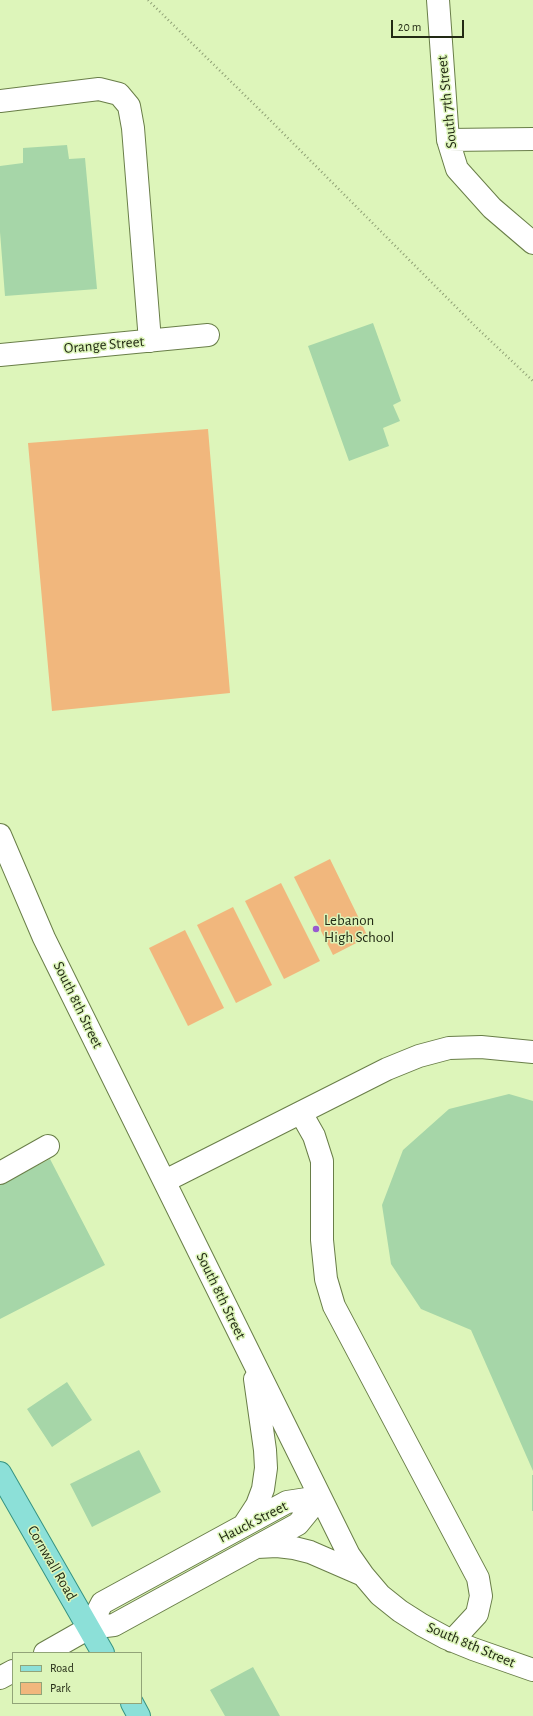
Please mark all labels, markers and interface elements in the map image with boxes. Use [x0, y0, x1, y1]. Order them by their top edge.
scale bar [393, 12, 466, 38]
text: 20 m [398, 21, 421, 33]
street label: South 7th Street [433, 55, 461, 149]
street label: Orange Street [63, 333, 145, 357]
place label: Lebanon High School [324, 911, 394, 946]
marker: Lebanon High School [311, 924, 321, 934]
street label: South 8th Street [49, 959, 107, 1051]
street label: South 8th Street [192, 1250, 250, 1342]
street label: Hauck Street [216, 1497, 290, 1547]
street label: Cornwall Road [23, 1522, 81, 1604]
street label: South 8th Street [424, 1618, 518, 1672]
legend [12, 1652, 142, 1704]
text: Road [50, 1662, 74, 1674]
text: Park [50, 1682, 71, 1694]

